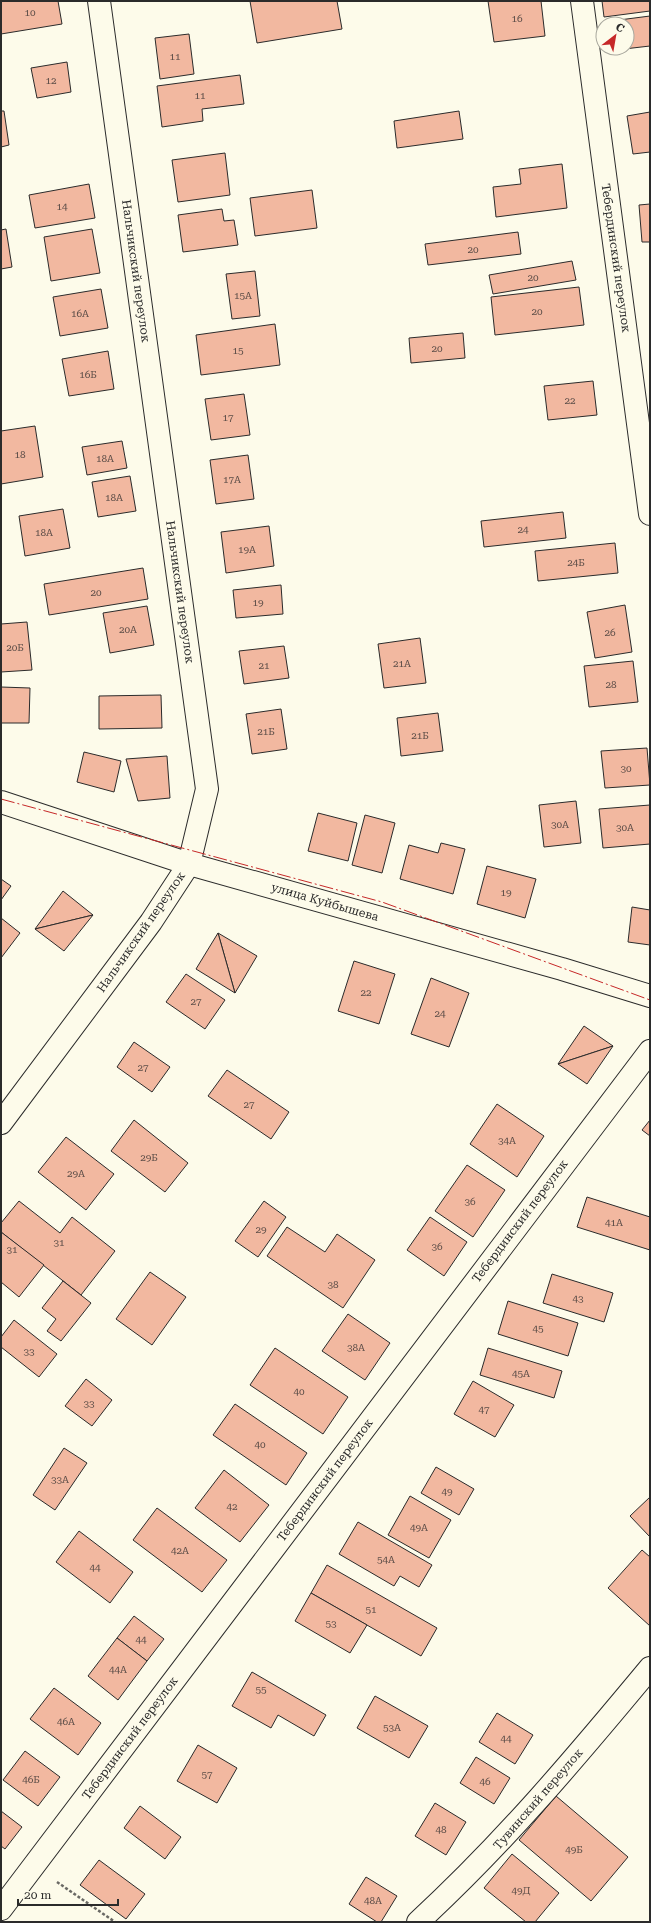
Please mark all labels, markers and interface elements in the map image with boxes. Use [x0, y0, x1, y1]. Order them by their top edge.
house number: 10 [24, 7, 36, 18]
house number: 16 [511, 13, 523, 24]
north arrow [595, 16, 635, 56]
text: С [613, 20, 627, 36]
house number: 11 [169, 51, 181, 62]
house number: 12 [45, 75, 57, 86]
house number: 11 [194, 90, 206, 101]
street label: Тебердинский переулок [599, 183, 633, 334]
street label: Нальчикский переулок [119, 199, 153, 344]
house number: 14 [56, 201, 68, 212]
house number: 20 [467, 244, 479, 255]
house number: 20 [527, 272, 539, 283]
house number: 15А [234, 290, 252, 301]
house number: 20 [531, 306, 543, 317]
house number: 16А [71, 308, 89, 319]
house number: 20 [431, 343, 443, 354]
house number: 15 [232, 345, 244, 356]
house number: 16Б [79, 369, 97, 380]
house number: 22 [564, 395, 576, 406]
house number: 17 [222, 412, 234, 423]
house number: 18 [14, 449, 26, 460]
house number: 18А [96, 453, 114, 464]
house number: 17А [223, 474, 241, 485]
house number: 18А [105, 492, 123, 503]
street label: Нальчикский переулок [163, 520, 197, 665]
house number: 24 [517, 524, 529, 535]
house number: 18А [35, 527, 53, 538]
house number: 19А [238, 544, 256, 555]
house number: 24Б [567, 557, 585, 568]
house number: 20 [90, 587, 102, 598]
house number: 19 [252, 597, 264, 608]
house number: 20А [119, 624, 137, 635]
house number: 26 [604, 627, 616, 638]
house number: 20Б [6, 642, 24, 653]
house number: 21А [393, 658, 411, 669]
house number: 21 [258, 660, 270, 671]
house number: 28 [605, 679, 617, 690]
house number: 21Б [257, 726, 275, 737]
house number: 21Б [411, 730, 429, 741]
house number: 30 [620, 763, 632, 774]
house number: 30А [551, 819, 569, 830]
house number: 30А [616, 822, 634, 833]
street label: Нальчикский переулок [94, 869, 188, 995]
street label: улица Куйбышева [270, 880, 381, 924]
house number: 19 [500, 887, 512, 898]
house number: 22 [360, 987, 372, 998]
house number: 27 [190, 996, 202, 1007]
house number: 24 [434, 1008, 446, 1019]
house number: 27 [137, 1062, 149, 1073]
house number: 27 [243, 1099, 255, 1110]
house number: 34А [498, 1135, 516, 1146]
house number: 29Б [140, 1152, 158, 1163]
street label: Тебердинский переулок [469, 1156, 571, 1285]
house number: 29А [67, 1168, 85, 1179]
house number: 36 [464, 1196, 476, 1207]
house number: 41А [605, 1217, 623, 1228]
house number: 29 [255, 1224, 267, 1235]
house number: 31 [53, 1237, 65, 1248]
house number: 36 [431, 1241, 443, 1252]
house number: 31 [6, 1244, 18, 1255]
house number: 38 [327, 1279, 339, 1290]
house number: 43 [572, 1293, 584, 1304]
house number: 45 [532, 1323, 544, 1334]
house number: 38А [347, 1342, 365, 1353]
house number: 33 [23, 1346, 35, 1357]
house number: 45А [512, 1368, 530, 1379]
house number: 40 [293, 1386, 305, 1397]
house number: 33 [83, 1398, 95, 1409]
house number: 47 [478, 1404, 490, 1415]
street label: Тебердинский переулок [274, 1415, 376, 1544]
house number: 40 [254, 1439, 266, 1450]
house number: 33А [51, 1474, 69, 1485]
house number: 49 [441, 1486, 453, 1497]
house number: 42 [226, 1501, 238, 1512]
house number: 49А [410, 1522, 428, 1533]
house number: 42А [171, 1545, 189, 1556]
house number: 54А [377, 1554, 395, 1565]
house number: 44 [89, 1562, 101, 1573]
house number: 51 [365, 1604, 377, 1615]
house number: 53 [325, 1618, 337, 1629]
house number: 44 [135, 1634, 147, 1645]
house number: 44А [109, 1664, 127, 1675]
street label: Тебердинский переулок [79, 1673, 181, 1802]
house number: 55 [255, 1684, 267, 1695]
house number: 46А [57, 1716, 75, 1727]
house number: 53А [383, 1722, 401, 1733]
house number: 44 [500, 1733, 512, 1744]
street label: Тувинский переулок [490, 1745, 586, 1852]
house number: 57 [201, 1769, 213, 1780]
house number: 46Б [22, 1774, 40, 1785]
house number: 46 [479, 1776, 491, 1787]
house number: 48 [435, 1824, 447, 1835]
house number: 49Б [565, 1844, 583, 1855]
scale bar [18, 1881, 118, 1907]
house number: 49Д [511, 1885, 531, 1896]
text: 20 m [24, 1888, 51, 1902]
house number: 48А [364, 1895, 382, 1906]

